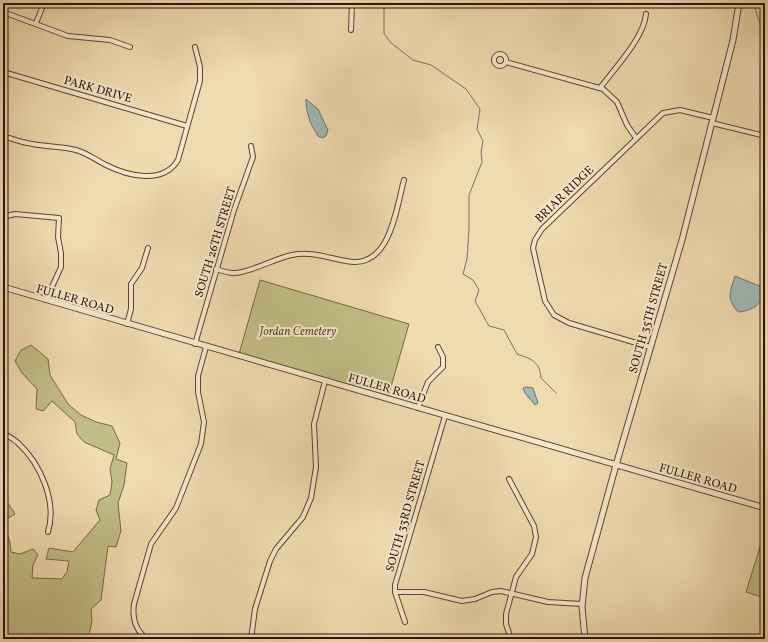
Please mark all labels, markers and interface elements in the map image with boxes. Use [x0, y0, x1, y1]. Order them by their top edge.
street label: PARK DRIVE [62, 73, 134, 107]
street label: BRIAR RIDGE [532, 162, 598, 227]
street label: SOUTH 26TH STREET [192, 185, 240, 299]
street label: SOUTH 35TH STREET [626, 261, 672, 375]
street label: FULLER ROAD [34, 281, 116, 319]
park label: Jordan Cemetery [259, 324, 337, 340]
street label: FULLER ROAD [346, 370, 428, 408]
street label: SOUTH 33RD STREET [382, 459, 430, 574]
street label: FULLER ROAD [657, 460, 739, 498]

